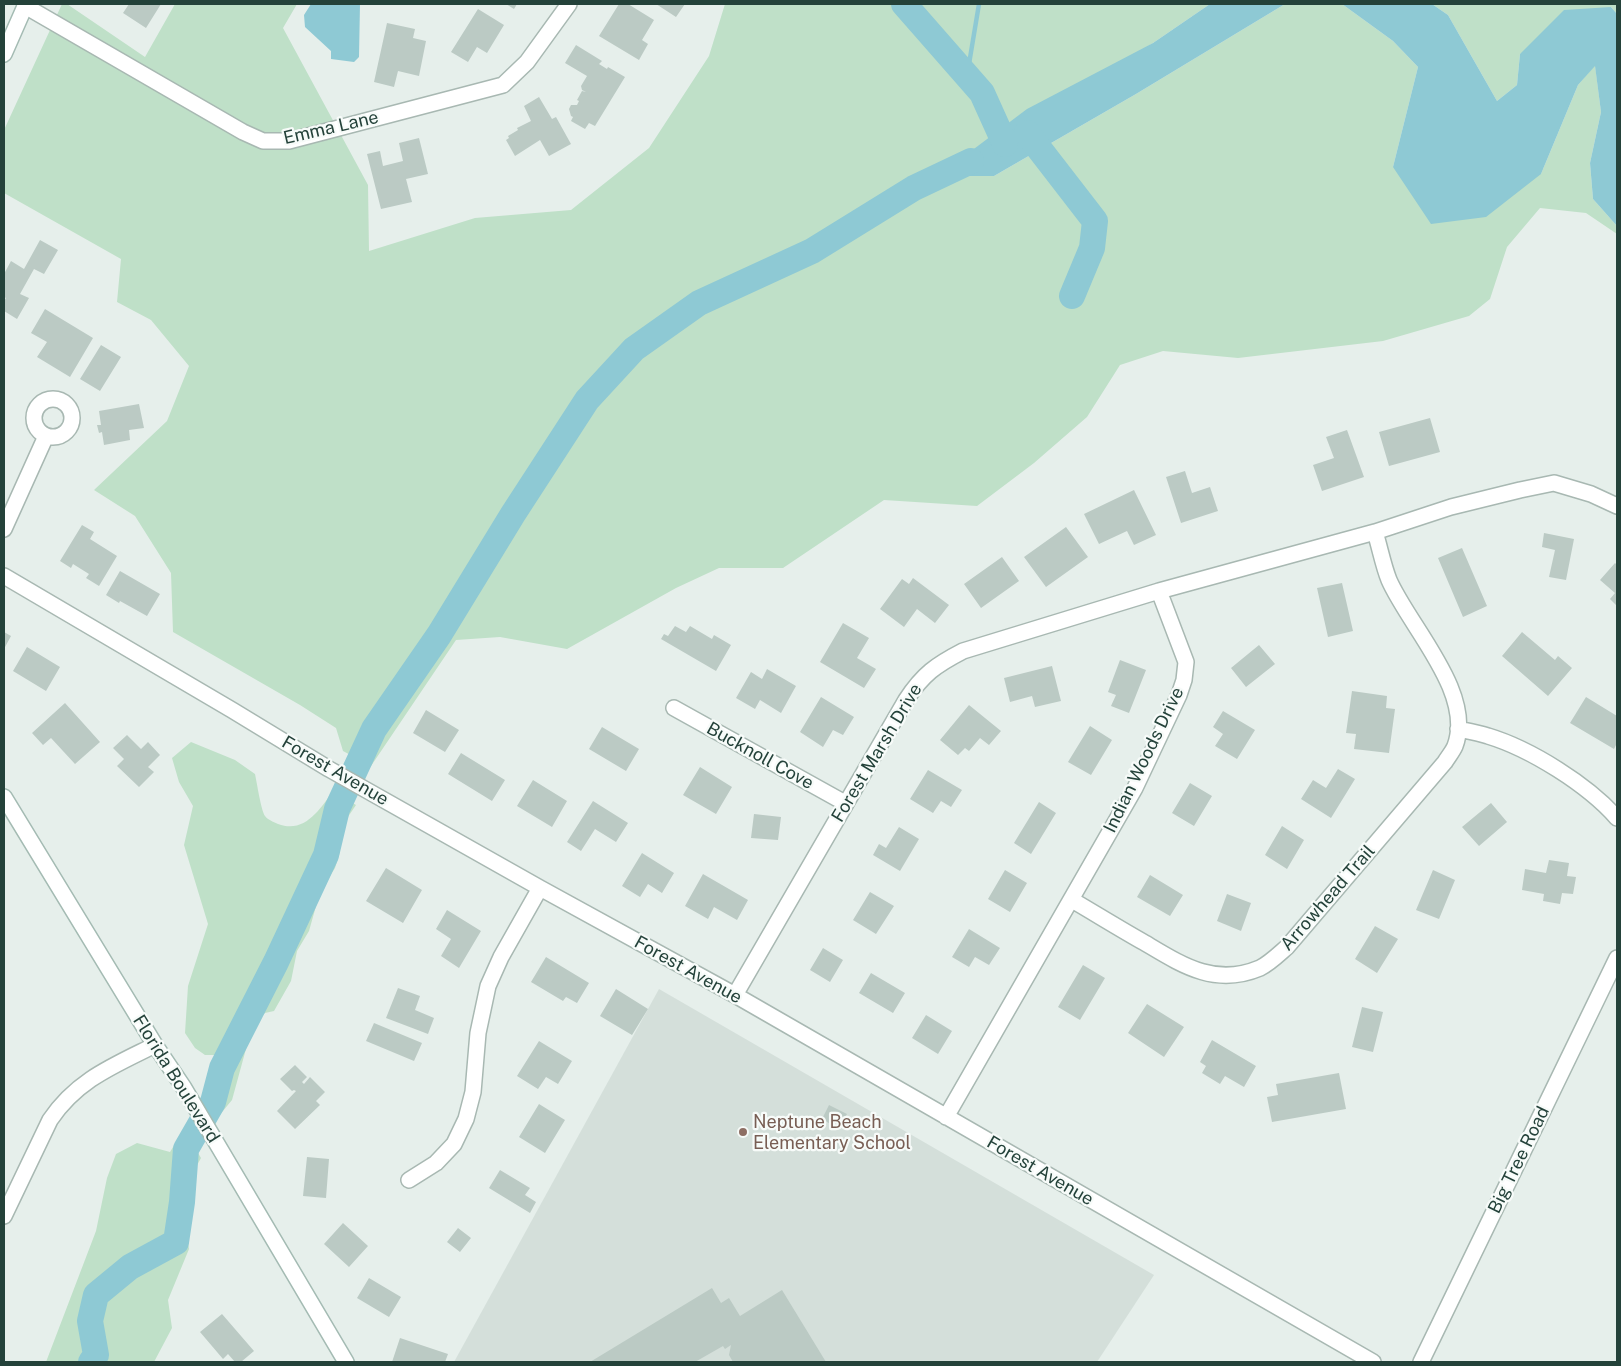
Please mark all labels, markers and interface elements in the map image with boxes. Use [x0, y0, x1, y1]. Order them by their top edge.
street label: Emma Lane [281, 107, 381, 149]
street label: Forest Marsh Drive [827, 680, 927, 826]
street label: Indian Woods Drive [1099, 684, 1189, 836]
street label: Bucknoll Cove [703, 718, 817, 794]
street label: Forest Avenue [278, 732, 392, 810]
street label: Arrowhead Trail [1276, 841, 1380, 955]
street label: Forest Avenue [630, 932, 746, 1008]
street label: Florida Boulevard [128, 1011, 224, 1147]
street label: Big Tree Road [1484, 1103, 1554, 1217]
place label: Neptune Beach Elementary School [753, 1111, 911, 1154]
marker: Neptune Beach Elementary School [737, 1126, 749, 1138]
street label: Forest Avenue [983, 1132, 1097, 1210]

